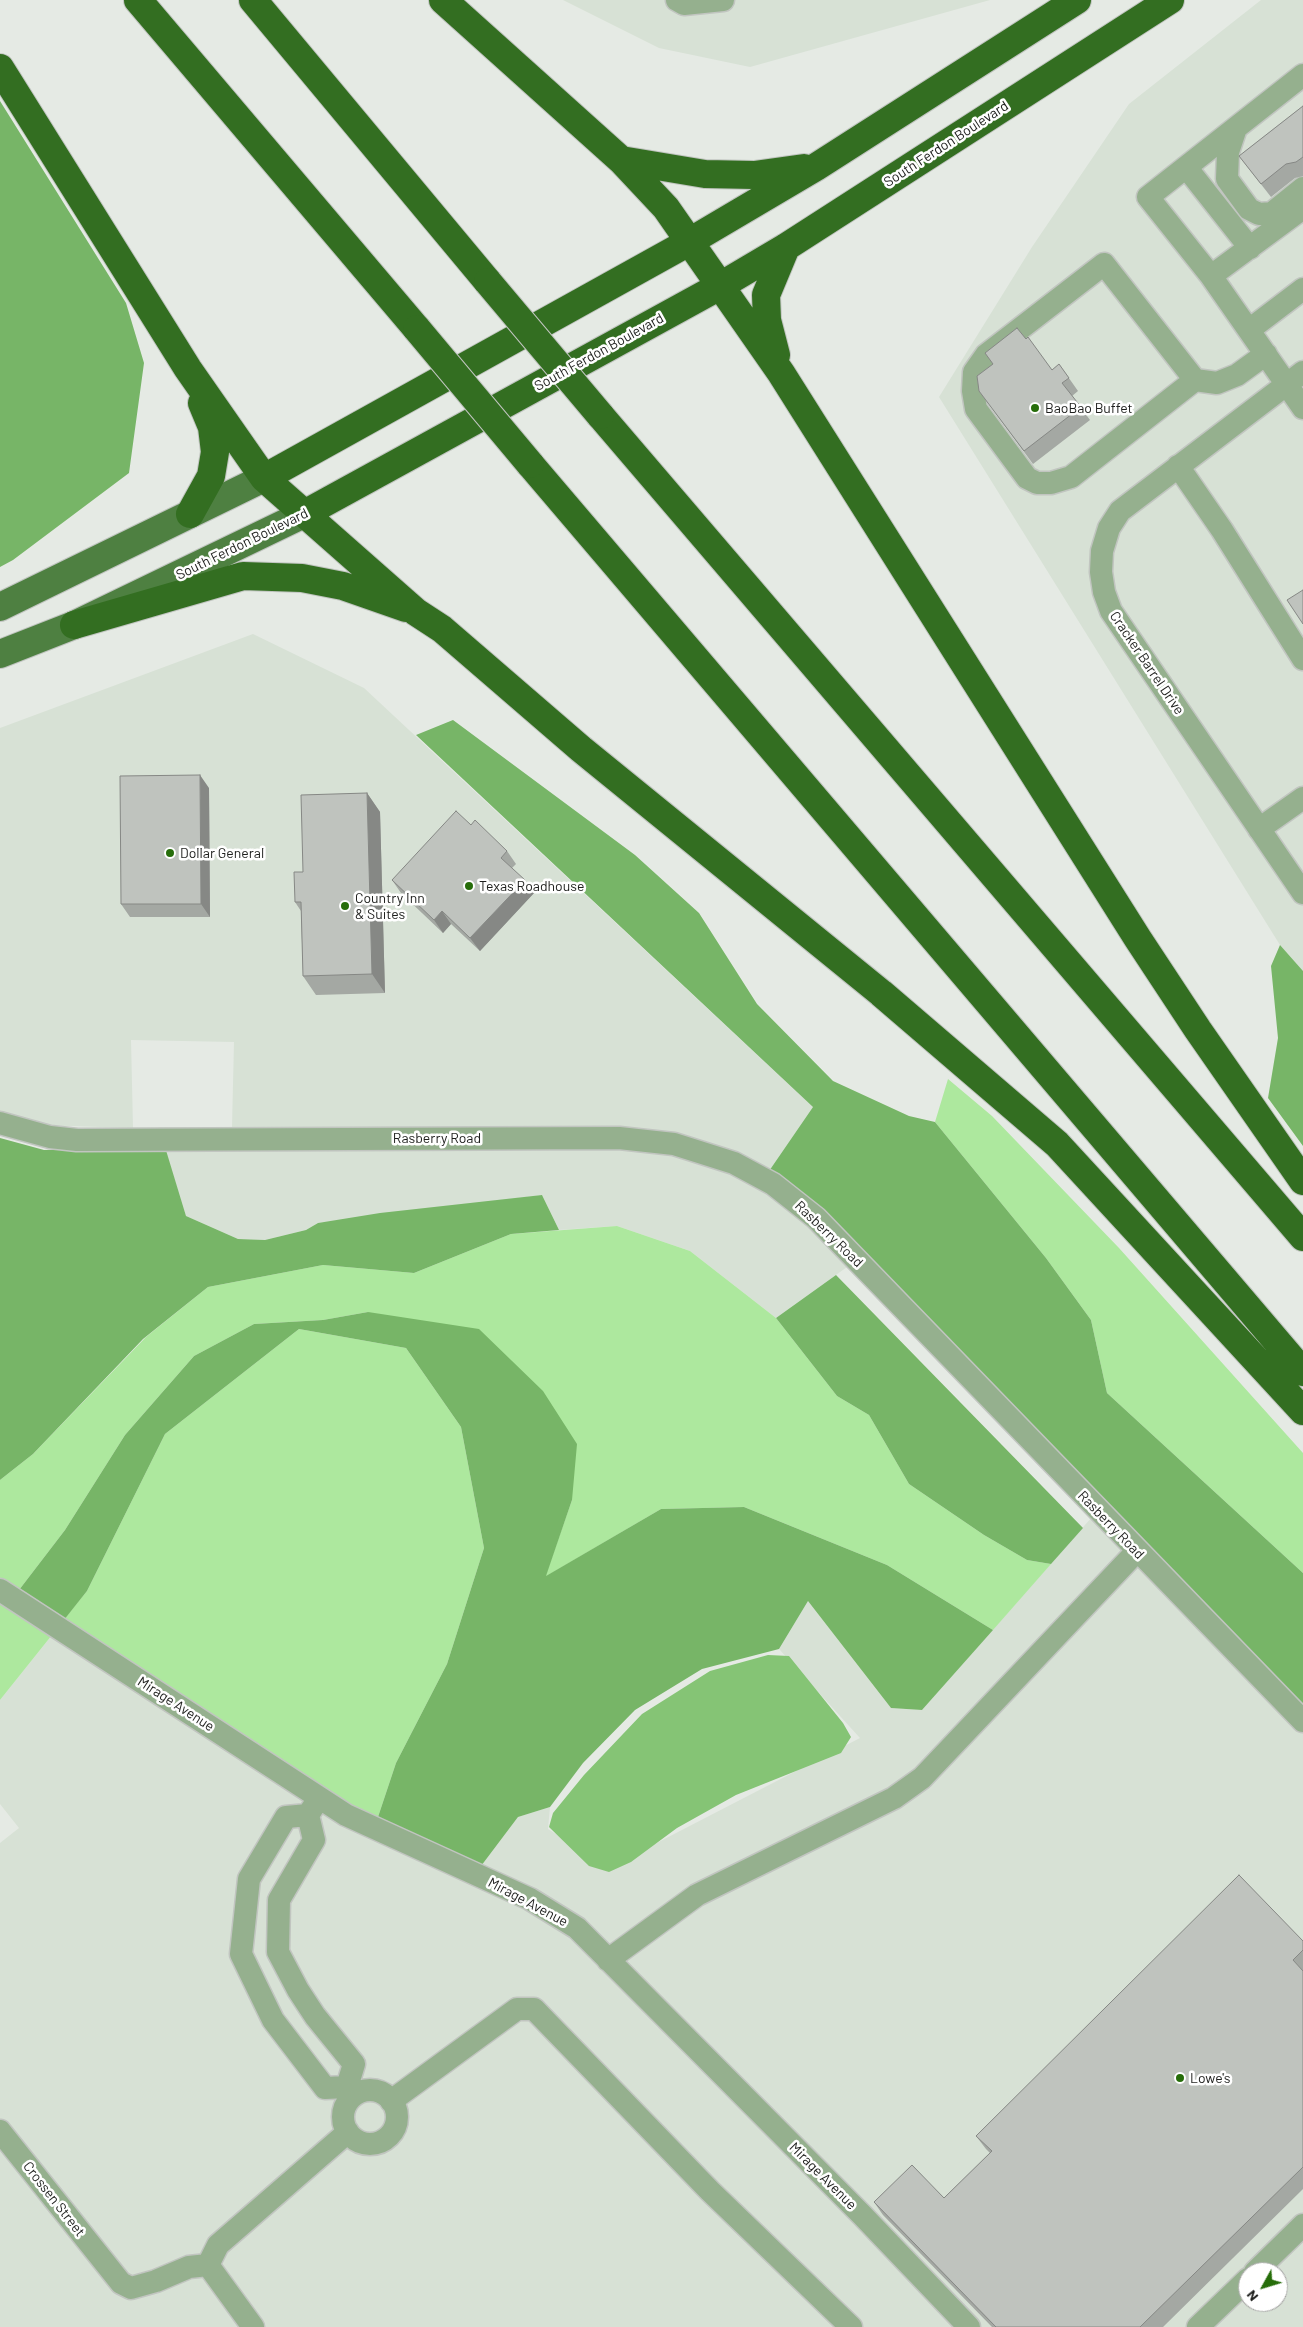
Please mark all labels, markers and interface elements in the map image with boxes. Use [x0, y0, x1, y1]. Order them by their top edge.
street label: South Ferdon Boulevard [881, 97, 1011, 191]
street label: South Ferdon Boulevard [532, 310, 666, 394]
place label: BaoBao Buffet [1045, 400, 1133, 416]
marker: BaoBao Buffet [1029, 402, 1041, 414]
street label: South Ferdon Boulevard [173, 505, 311, 583]
street label: Cracker Barrel Drive [1106, 608, 1188, 718]
place label: Dollar General [180, 845, 264, 861]
marker: Dollar General [164, 847, 176, 859]
place label: Texas Roadhouse [479, 878, 584, 894]
marker: Texas Roadhouse [463, 880, 475, 892]
place label: Country Inn & Suites [355, 890, 425, 922]
marker: Country Inn & Suites [339, 900, 351, 912]
street label: Rasberry Road [393, 1130, 481, 1146]
street label: Rasberry Road [791, 1197, 867, 1271]
street label: Rasberry Road [1074, 1487, 1148, 1563]
street label: Mirage Avenue [135, 1673, 217, 1735]
street label: Mirage Avenue [485, 1874, 571, 1930]
place label: Lowe's [1190, 2070, 1231, 2086]
marker: Lowe's [1174, 2072, 1186, 2084]
street label: Mirage Avenue [786, 2139, 860, 2213]
street label: Crossen Street [20, 2158, 88, 2240]
north arrow [1238, 2262, 1288, 2312]
text: N [1242, 2287, 1261, 2305]

